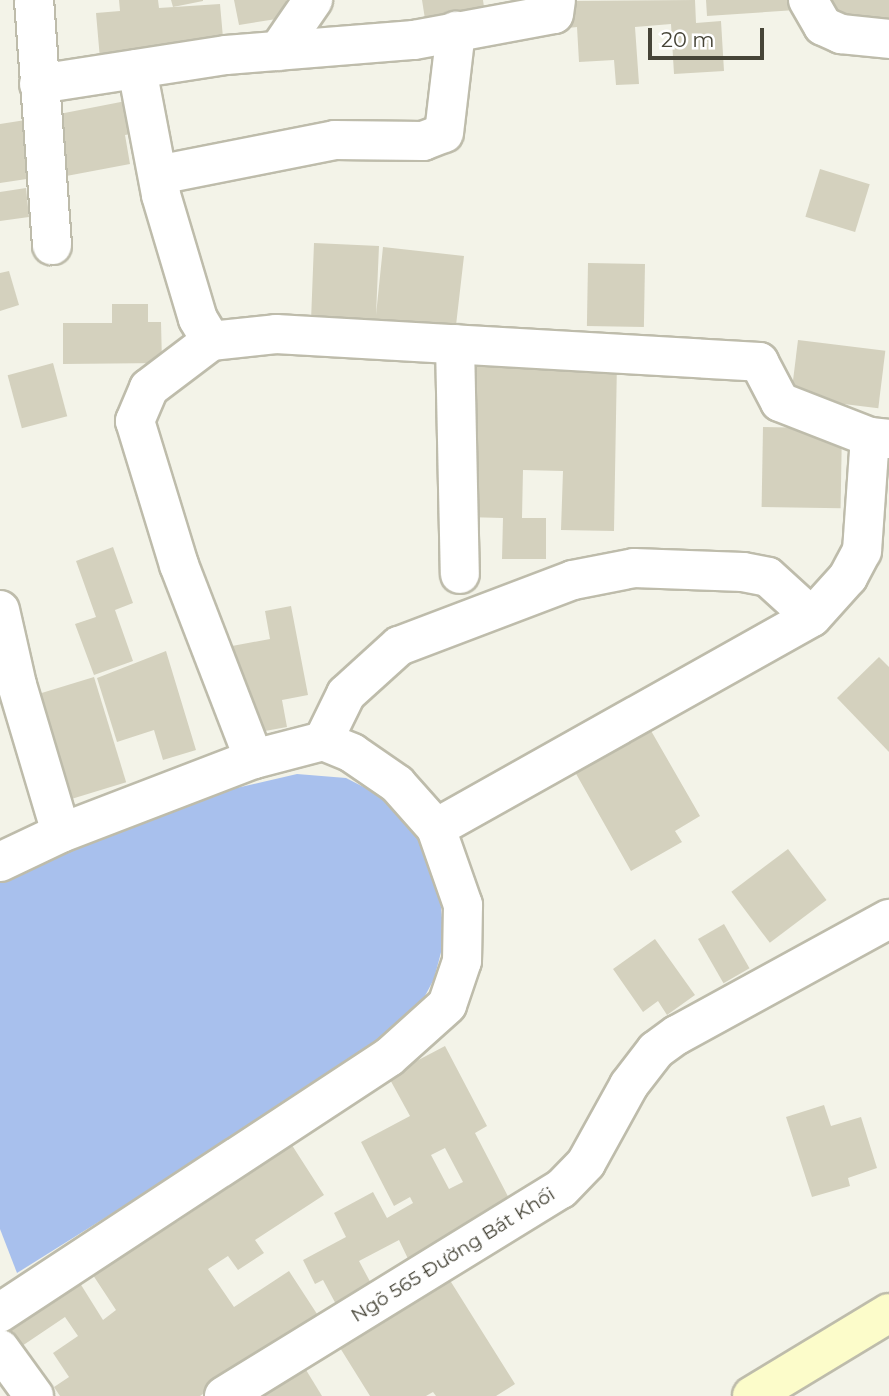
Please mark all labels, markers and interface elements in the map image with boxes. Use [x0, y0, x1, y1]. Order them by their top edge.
scale bar [651, 14, 766, 58]
text: 20 m [661, 27, 715, 52]
street label: Ngõ 565 Đường Bát Khối [347, 1183, 559, 1327]

